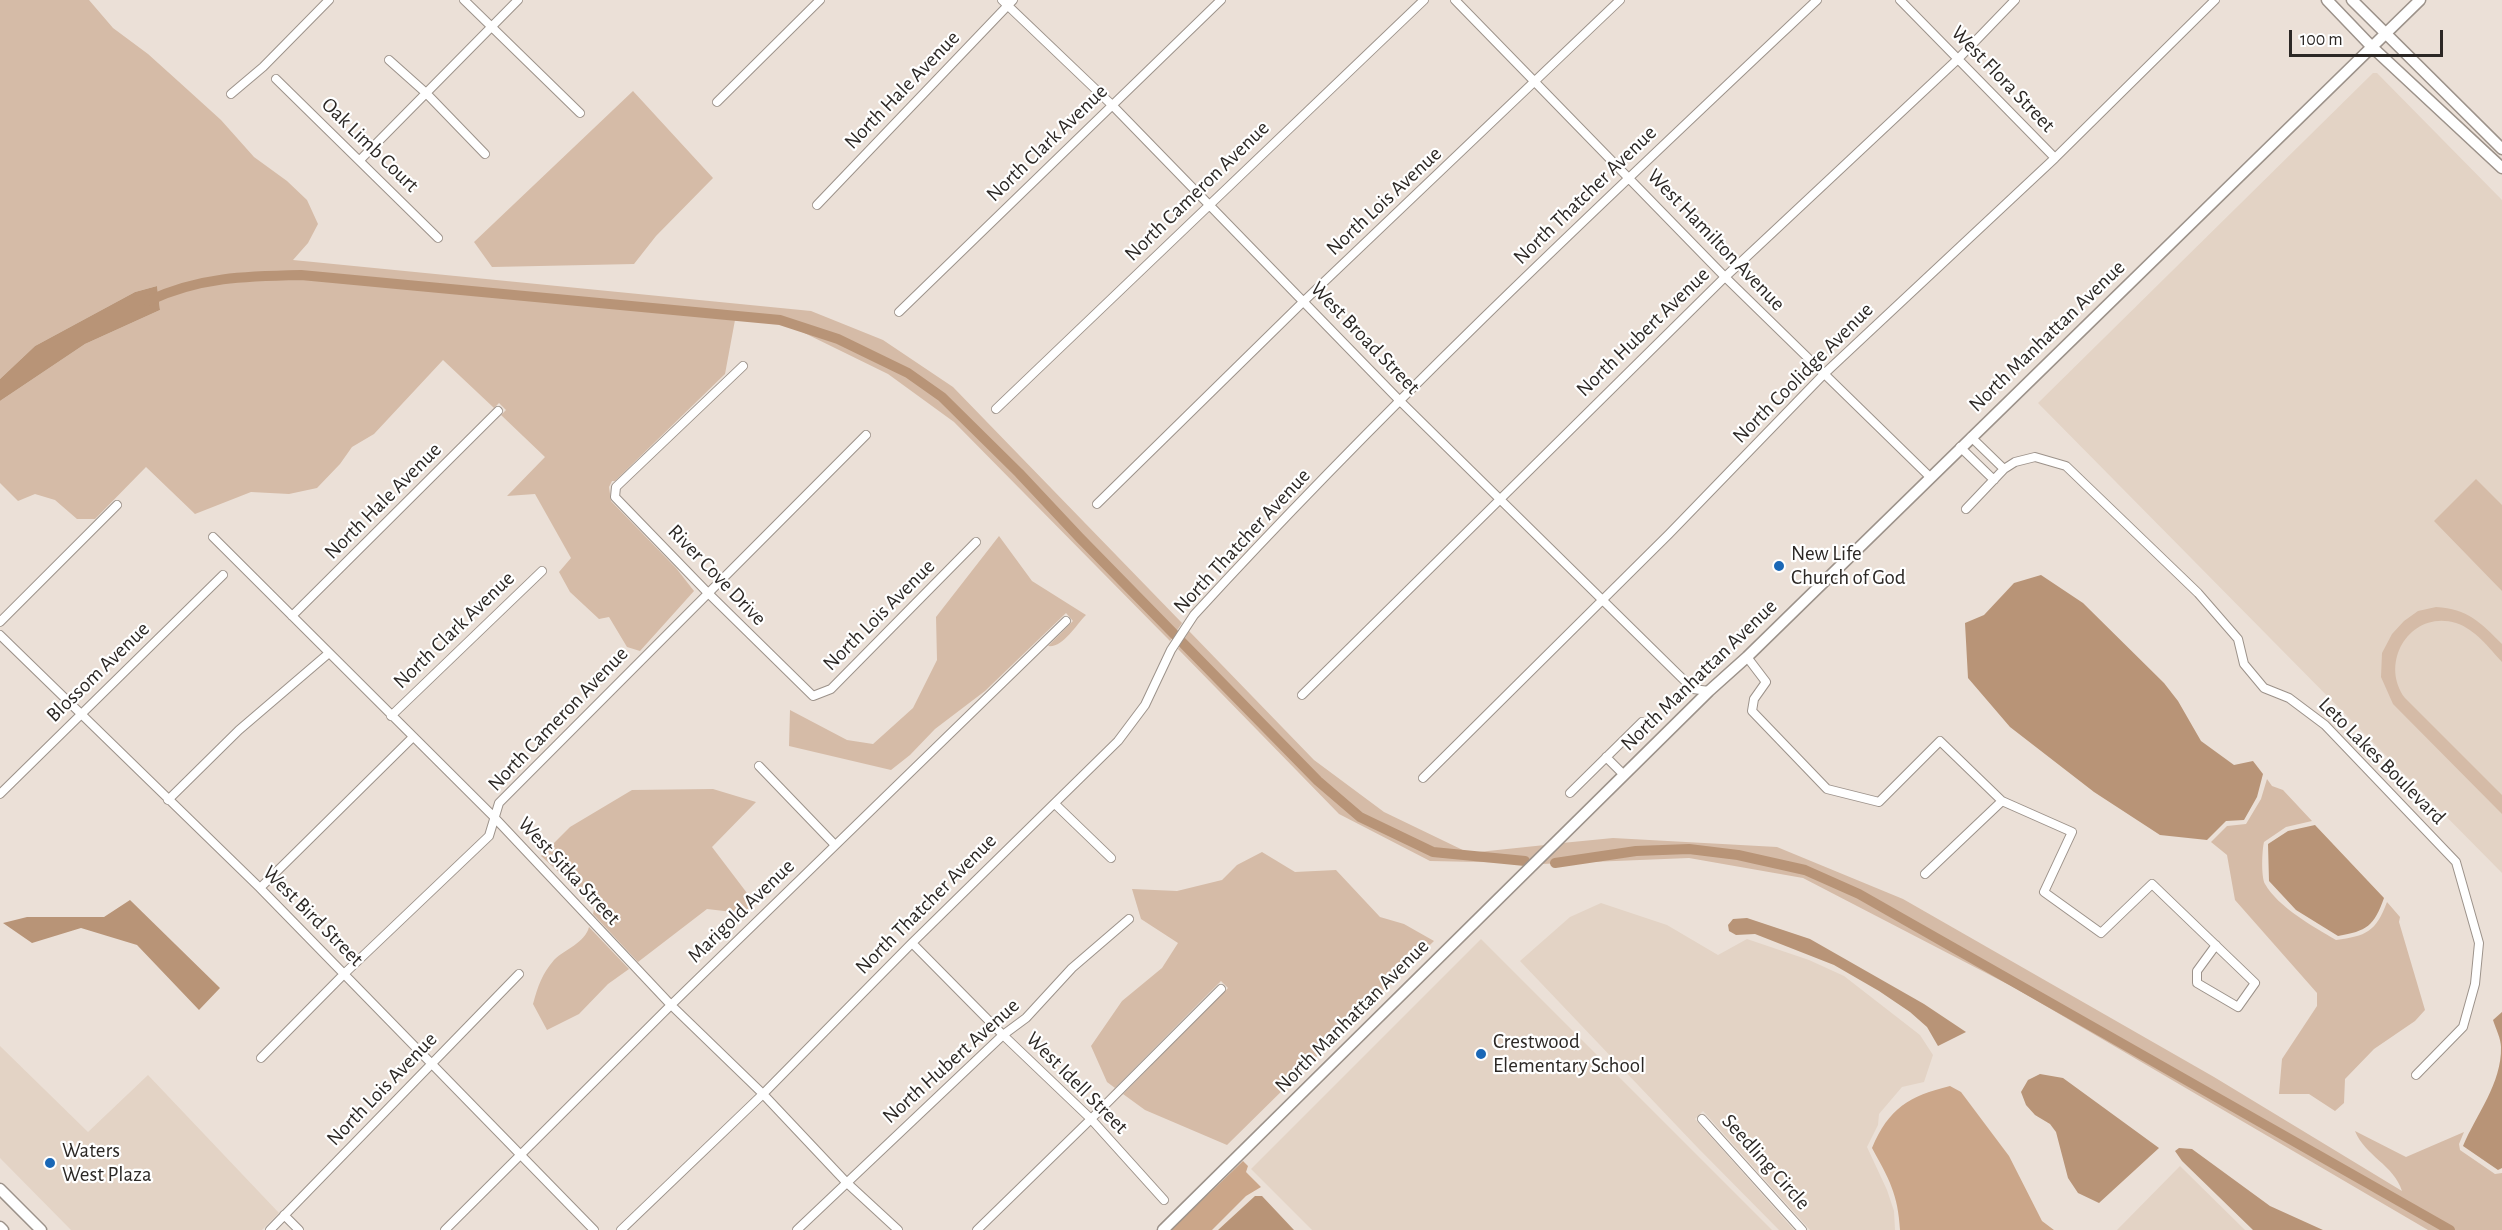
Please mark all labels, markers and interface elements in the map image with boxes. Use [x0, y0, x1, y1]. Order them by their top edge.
scale bar [2292, 18, 2446, 56]
street label: West Flora Street [1946, 20, 2060, 138]
street label: North Hale Avenue [839, 25, 965, 155]
text: 100 m [2300, 31, 2343, 49]
street label: North Clark Avenue [981, 79, 1113, 207]
street label: Oak Limb Court [316, 92, 424, 198]
street label: North Cameron Avenue [1119, 116, 1275, 266]
street label: North Thatcher Avenue [1508, 120, 1662, 270]
street label: North Lois Avenue [1321, 141, 1447, 261]
street label: West Hamilton Avenue [1642, 164, 1790, 316]
street label: North Manhattan Avenue [1964, 255, 2130, 417]
street label: North Hubert Avenue [1571, 262, 1715, 402]
street label: West Broad Street [1305, 276, 1425, 400]
street label: North Coolidge Avenue [1727, 297, 1879, 449]
street label: North Hale Avenue [319, 437, 447, 565]
street label: North Thatcher Avenue [1168, 463, 1316, 619]
street label: River Cove Drive [662, 519, 772, 631]
place label: New Life Church of God [1791, 541, 1906, 591]
street label: North Lois Avenue [818, 554, 940, 676]
marker: New Life Church of God [1772, 559, 1786, 573]
street label: North Clark Avenue [388, 566, 520, 694]
street label: North Manhattan Avenue [1616, 594, 1782, 756]
street label: Blossom Avenue [41, 616, 155, 728]
street label: North Cameron Avenue [483, 641, 633, 797]
street label: Leto Lakes Boulevard [2313, 692, 2451, 830]
street label: West Sitka Street [512, 812, 626, 930]
street label: North Thatcher Avenue [850, 828, 1002, 980]
street label: Marigold Avenue [682, 854, 800, 968]
street label: West Bird Street [257, 860, 369, 972]
street label: North Manhattan Avenue [1270, 934, 1434, 1098]
street label: North Hubert Avenue [877, 993, 1025, 1129]
street label: North Lois Avenue [321, 1027, 443, 1151]
street label: West Idell Street [1021, 1027, 1133, 1139]
place label: Crestwood Elementary School [1493, 1029, 1645, 1079]
marker: Crestwood Elementary School [1474, 1047, 1488, 1061]
street label: Seedling Circle [1716, 1109, 1816, 1215]
place label: Waters West Plaza [62, 1138, 152, 1188]
marker: Waters West Plaza [43, 1156, 57, 1170]

